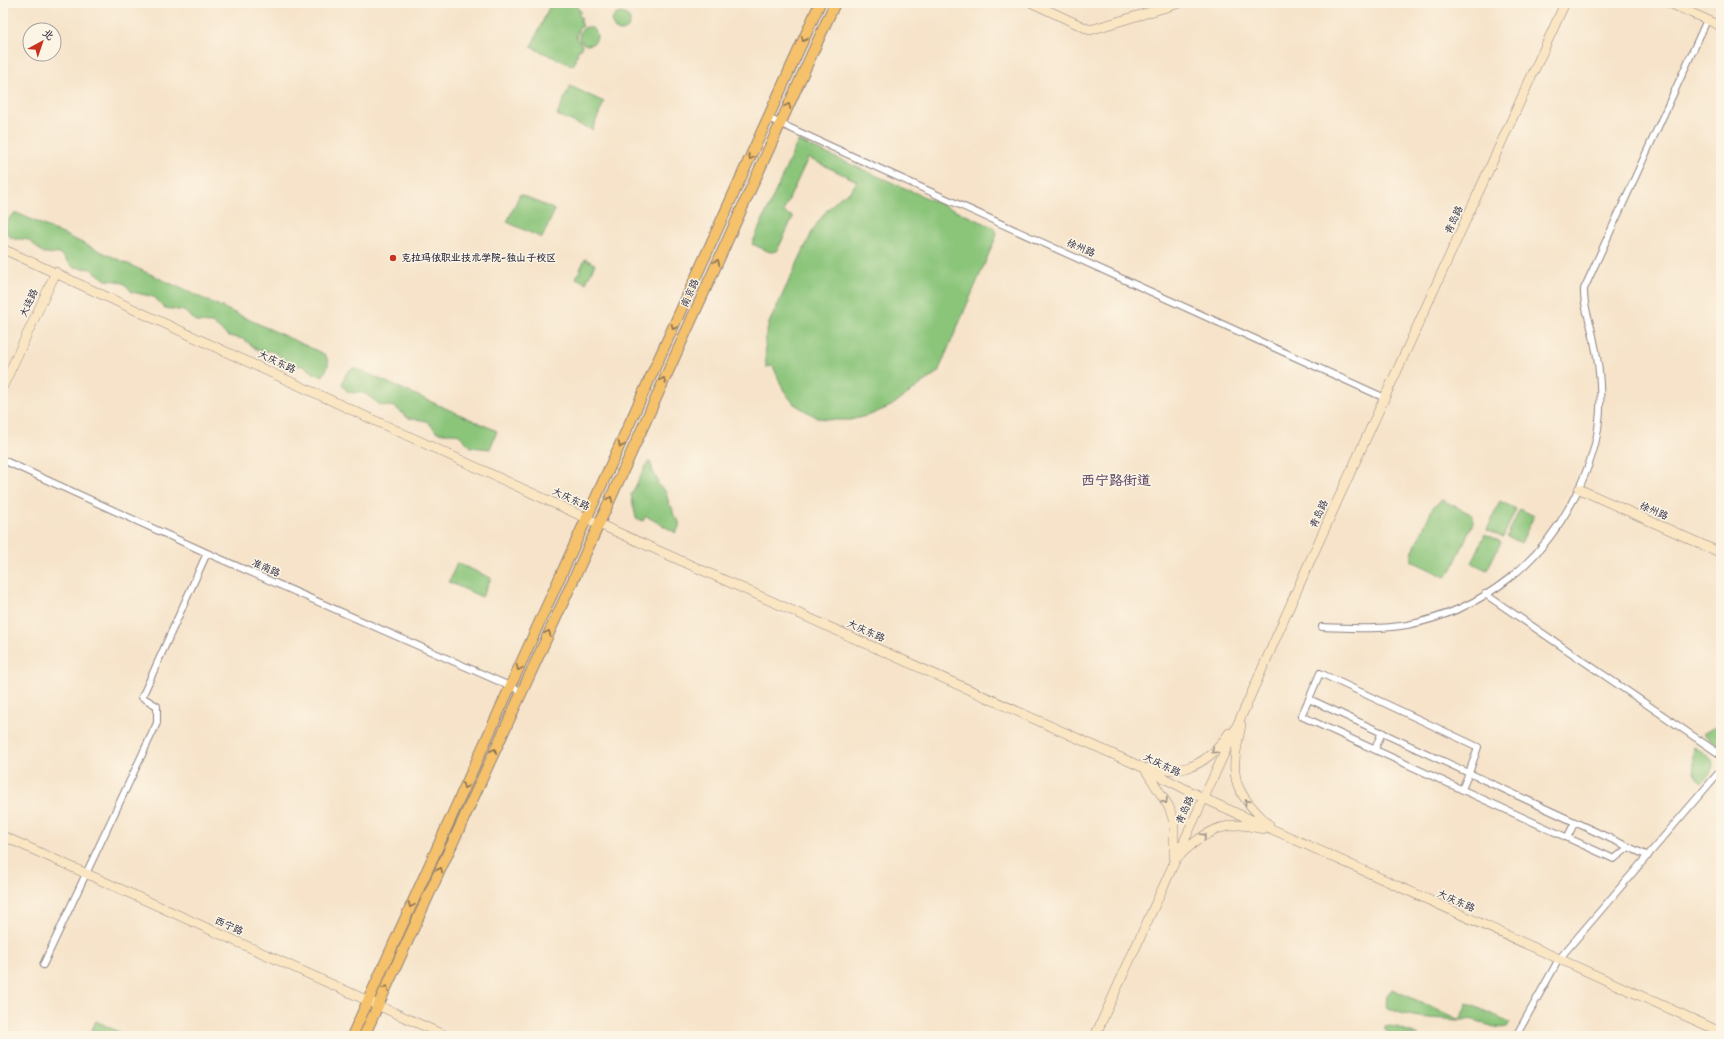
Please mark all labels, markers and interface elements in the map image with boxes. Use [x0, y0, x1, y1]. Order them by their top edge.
north arrow [22, 22, 62, 62]
text: 北 [38, 25, 58, 46]
one-way arrow [801, 34, 809, 42]
one-way arrow [783, 102, 791, 110]
one-way arrow [747, 153, 755, 160]
street label: 青岛路 [1440, 203, 1468, 237]
street label: 徐州路 [1064, 235, 1098, 261]
place label: 克拉玛依职业技术学院-独山子校区 [401, 250, 556, 266]
marker: 克拉玛依职业技术学院-独山子校区 [388, 253, 398, 263]
one-way arrow [712, 259, 720, 266]
street label: 南京路 [677, 276, 703, 310]
street label: 大连路 [15, 286, 43, 320]
one-way arrow [671, 322, 679, 330]
street label: 大庆东路 [255, 346, 299, 378]
one-way arrow [658, 377, 666, 385]
one-way arrow [618, 441, 626, 449]
district label: 西宁路街道 [1081, 470, 1151, 492]
street label: 大庆东路 [549, 483, 593, 515]
one-way arrow [605, 496, 613, 503]
street label: 青岛路 [1305, 497, 1333, 531]
street label: 徐州路 [1637, 498, 1671, 524]
street label: 准南路 [249, 555, 283, 581]
street label: 大庆东路 [844, 616, 888, 646]
one-way arrow [543, 630, 551, 637]
one-way arrow [516, 664, 524, 671]
one-way arrow [1211, 746, 1219, 753]
one-way arrow [489, 748, 497, 756]
street label: 大庆东路 [1141, 749, 1183, 781]
one-way arrow [462, 782, 470, 790]
street label: 青岛路 [1172, 793, 1198, 827]
one-way arrow [1161, 797, 1168, 804]
one-way arrow [1245, 800, 1252, 807]
one-way arrow [1200, 833, 1207, 841]
one-way arrow [435, 866, 443, 874]
street label: 大庆东路 [1434, 886, 1478, 916]
one-way arrow [408, 900, 416, 908]
street label: 西宁路 [212, 913, 246, 939]
one-way arrow [381, 984, 389, 992]

